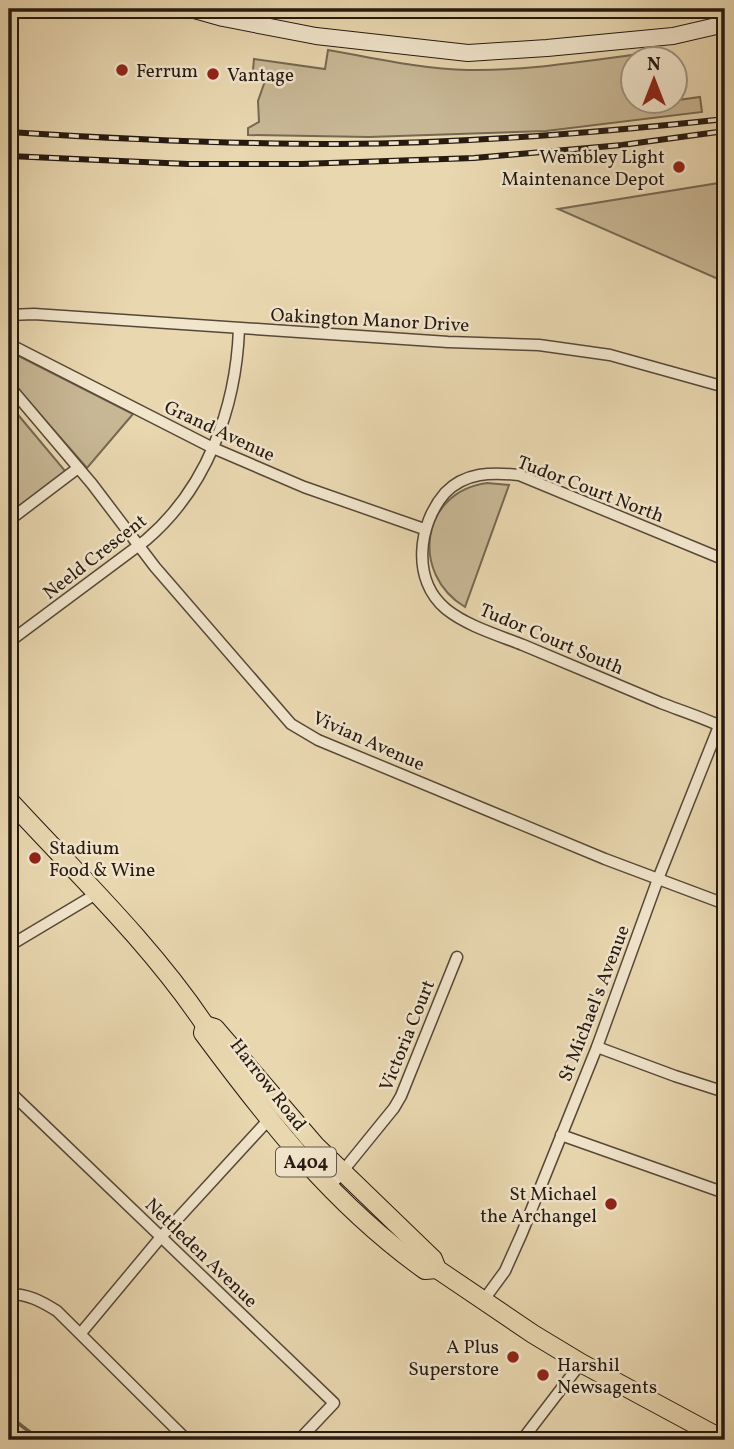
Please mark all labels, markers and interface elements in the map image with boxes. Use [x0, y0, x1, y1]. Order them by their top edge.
north arrow [618, 46, 688, 116]
text: N [647, 52, 661, 78]
place label: Ferrum [136, 59, 198, 85]
marker: Ferrum [114, 62, 130, 78]
place label: Vantage [227, 63, 294, 89]
marker: Vantage [205, 66, 221, 82]
place label: Wembley Light Maintenance Depot [501, 145, 665, 193]
marker: Wembley Light Maintenance Depot [671, 159, 687, 175]
street label: Oakington Manor Drive [270, 303, 470, 339]
street label: Grand Avenue [160, 395, 279, 469]
street label: Tudor Court North [513, 450, 667, 530]
street label: Neeld Crescent [38, 509, 153, 606]
street label: Tudor Court South [475, 598, 627, 682]
street label: Vivian Avenue [308, 705, 428, 778]
place label: Stadium Food & Wine [49, 836, 155, 884]
marker: Stadium Food & Wine [27, 850, 43, 866]
street label: St Michael's Avenue [553, 922, 637, 1086]
street label: Victoria Court [374, 976, 442, 1095]
street label: Harrow Road [223, 1034, 312, 1137]
road number: A404 [276, 1148, 336, 1176]
place label: St Michael the Archangel [480, 1182, 597, 1230]
street label: Nettleden Avenue [138, 1193, 263, 1314]
marker: St Michael the Archangel [603, 1196, 619, 1212]
place label: A Plus Superstore [408, 1335, 499, 1383]
marker: A Plus Superstore [505, 1349, 521, 1365]
place label: Harshil Newsagents [557, 1353, 657, 1401]
marker: Harshil Newsagents [535, 1367, 551, 1383]

